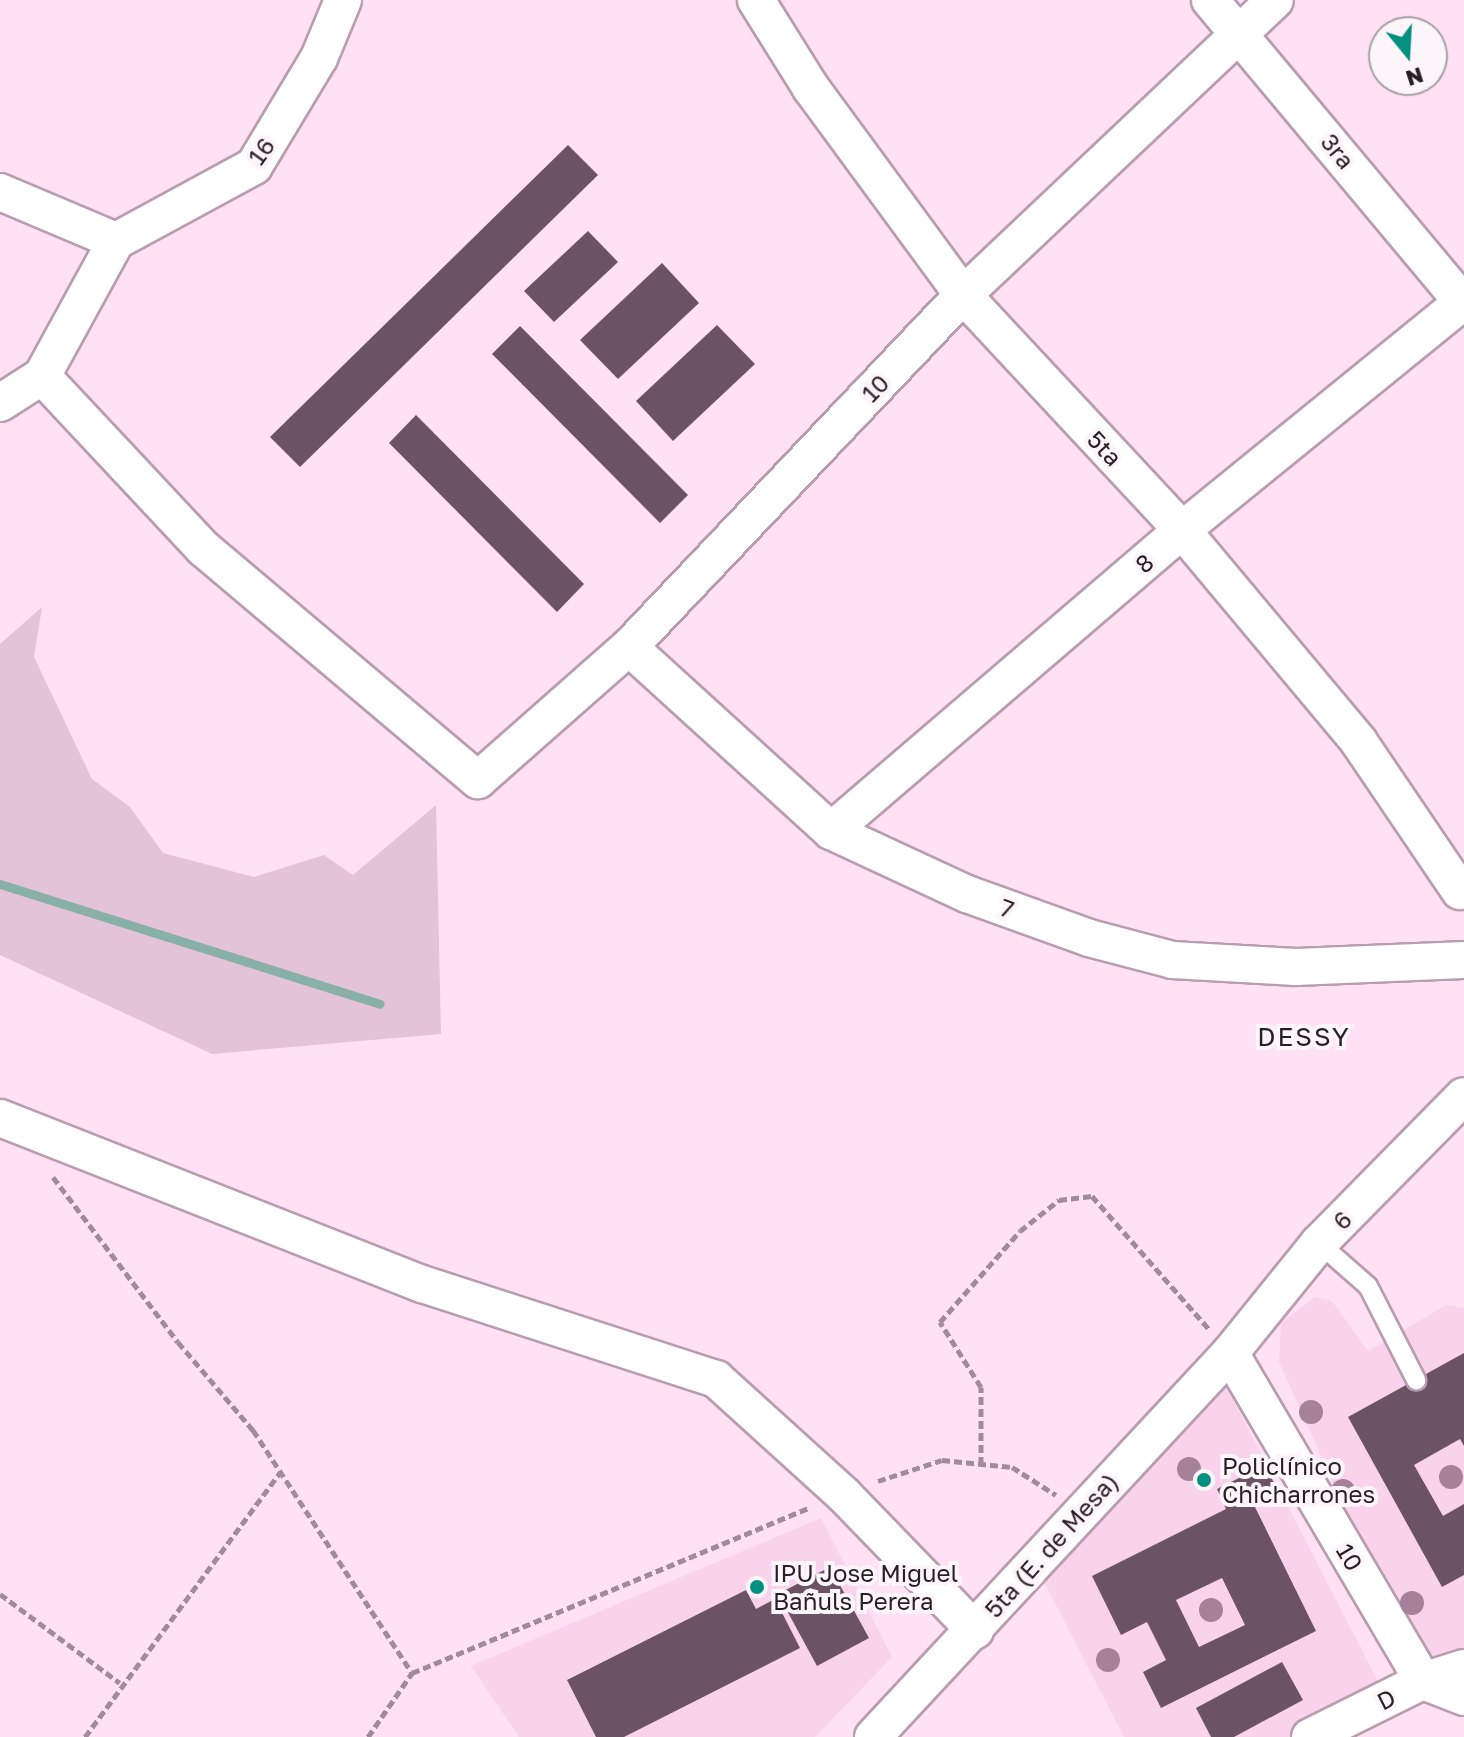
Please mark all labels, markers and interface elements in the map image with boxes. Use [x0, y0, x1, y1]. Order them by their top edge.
north arrow [1368, 16, 1448, 96]
text: N [1403, 62, 1427, 93]
street label: 3ra [1315, 128, 1361, 174]
street label: 16 [242, 132, 280, 170]
street label: 10 [855, 368, 895, 408]
street label: 5ta [1082, 425, 1128, 471]
street label: 8 [1129, 547, 1159, 579]
street label: 7 [996, 892, 1018, 924]
district label: DESSY [1257, 1021, 1351, 1053]
street label: 6 [1327, 1205, 1357, 1235]
place label: Policlínico Chicharrones [1222, 1452, 1375, 1508]
street label: 5ta (E. de Mesa) [979, 1467, 1123, 1623]
marker: Policlínico Chicharrones [1193, 1469, 1215, 1491]
street label: 10 [1331, 1538, 1369, 1576]
place label: IPU Jose Miguel Bañuls Perera [773, 1559, 958, 1615]
marker: IPU Jose Miguel Bañuls Perera [748, 1578, 766, 1596]
street label: D [1372, 1682, 1400, 1716]

